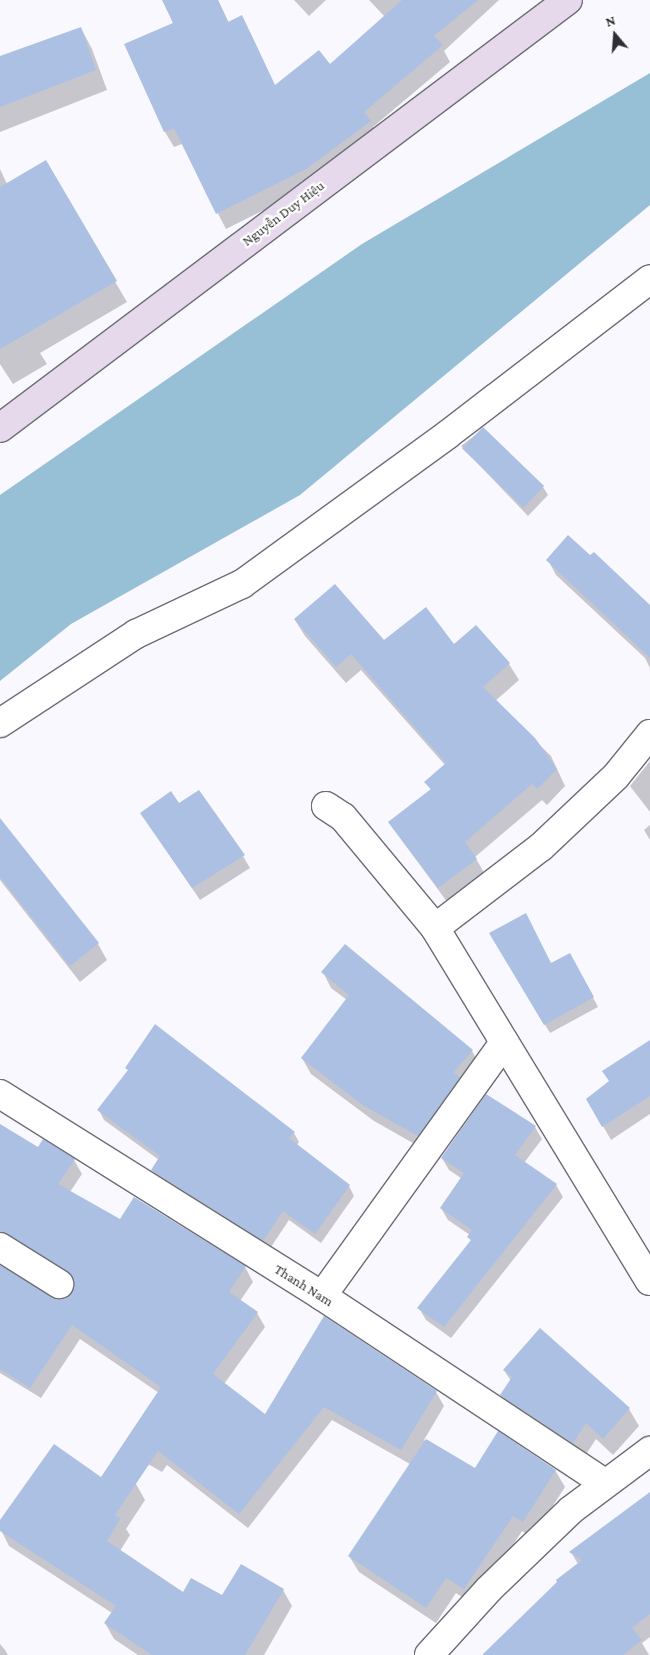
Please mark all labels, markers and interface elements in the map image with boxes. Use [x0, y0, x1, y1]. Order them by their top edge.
north arrow [590, 10, 640, 60]
text: N [603, 12, 617, 30]
street label: Nguyễn Duy Hiệu [239, 177, 327, 249]
street label: Thanh Nam [272, 1260, 336, 1310]

